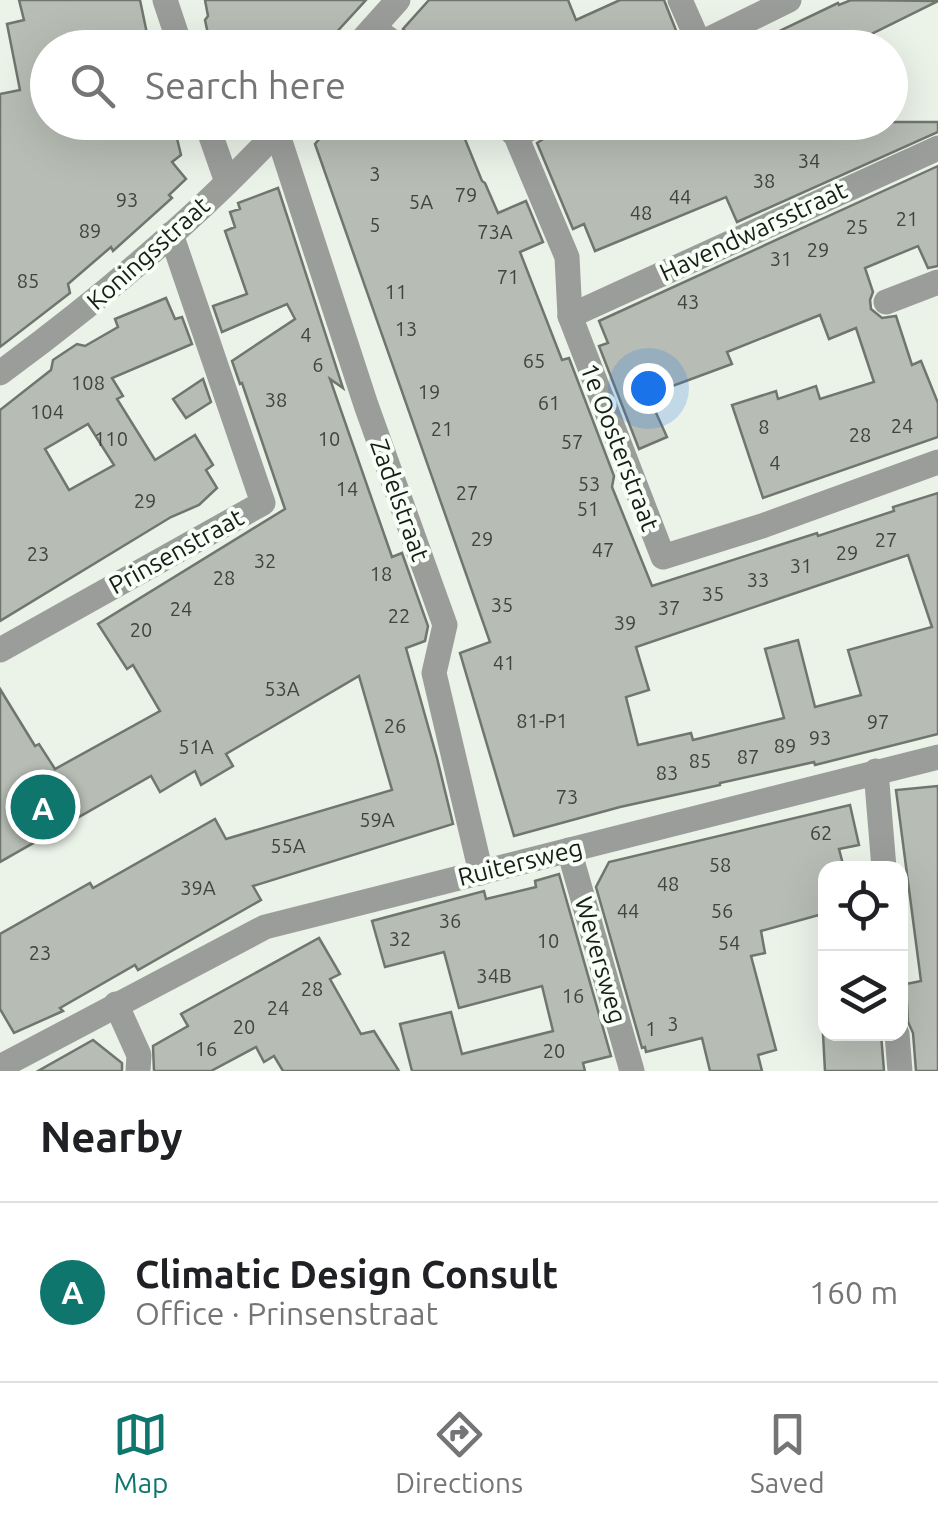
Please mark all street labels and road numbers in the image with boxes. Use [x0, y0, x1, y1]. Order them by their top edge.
street label: Havendwarsstraat [655, 175, 851, 287]
street label: Koningsstraat [81, 191, 215, 315]
street label: 1e Oosterstraat [575, 359, 665, 535]
street label: Zadelstraat [365, 435, 435, 565]
street label: Prinsenstraat [104, 502, 248, 599]
street label: Ruitersweg [455, 833, 585, 891]
street label: Weversweg [570, 893, 632, 1027]

